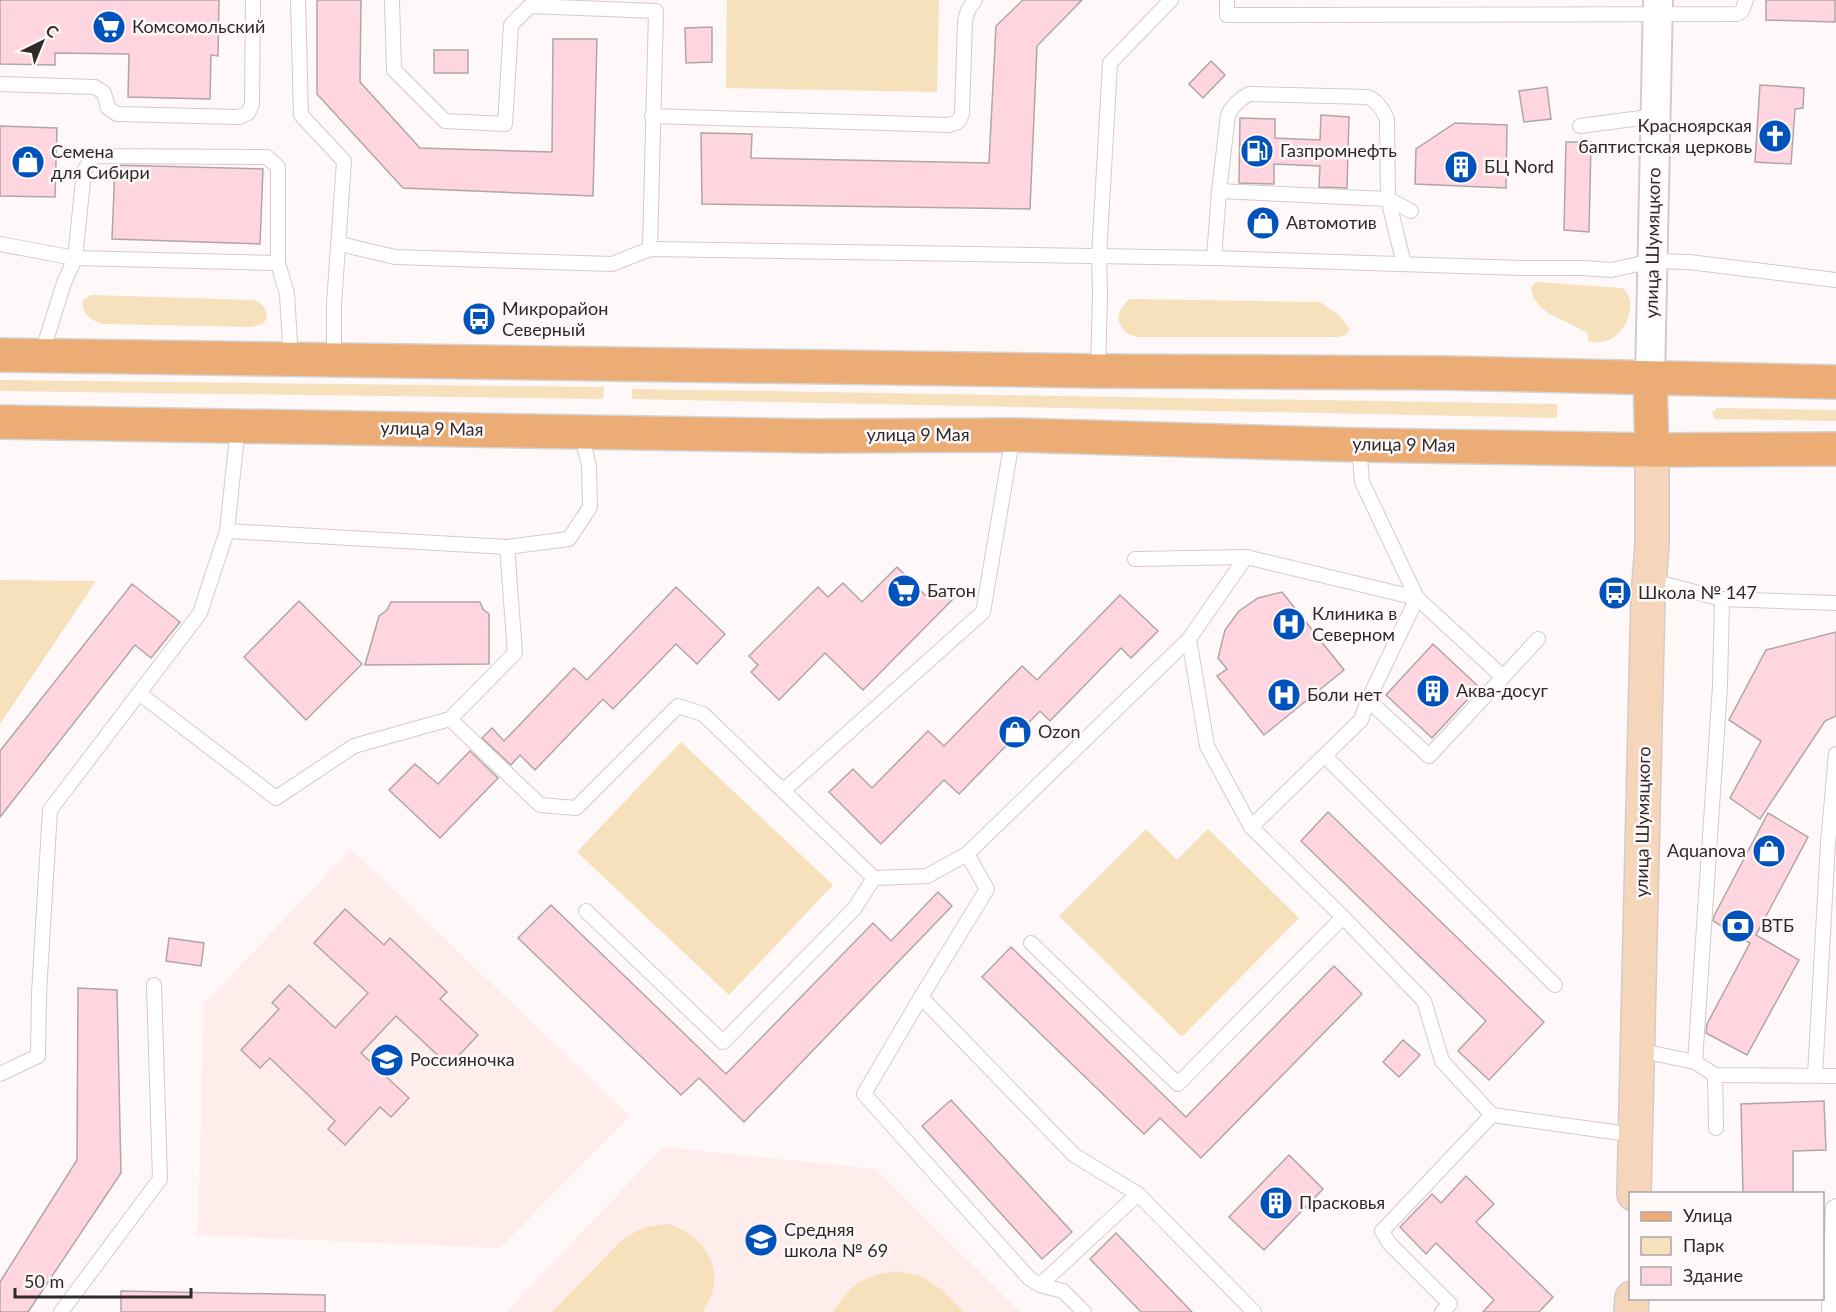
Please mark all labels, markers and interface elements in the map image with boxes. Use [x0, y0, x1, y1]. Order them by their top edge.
supermarket icon: Комсомольский [91, 9, 127, 45]
north arrow [12, 12, 72, 72]
place label: Комсомольский [132, 15, 265, 37]
text: С [42, 20, 63, 42]
place label: Красноярская баптистская церковь [1578, 114, 1752, 157]
church icon: Красноярская баптистская церковь [1757, 118, 1793, 154]
fuel station icon: Газпромнефть [1239, 133, 1275, 169]
place label: Газпромнефть [1280, 139, 1397, 161]
place label: Семена для Сибири [51, 140, 150, 183]
shop icon: Семена для Сибири [10, 144, 46, 180]
building icon: БЦ Nord [1443, 149, 1479, 185]
place label: БЦ Nord [1484, 155, 1554, 177]
street label: улица Шумяцкого [1640, 167, 1664, 319]
shop icon: Автомотив [1245, 205, 1281, 241]
place label: Автомотив [1286, 211, 1377, 233]
place label: Микрорайон Северный [502, 297, 608, 340]
bus stop icon: Микрорайон Северный [461, 301, 497, 337]
street label: улица 9 Мая [380, 416, 484, 440]
street label: улица 9 Мая [866, 423, 970, 445]
street label: улица 9 Мая [1352, 432, 1456, 456]
supermarket icon: Батон [886, 573, 922, 609]
bus stop icon: Школа № 147 [1597, 575, 1633, 611]
place label: Батон [927, 579, 976, 601]
place label: Школа № 147 [1638, 581, 1757, 603]
place label: Клиника в Северном [1312, 602, 1397, 645]
hospital icon: Клиника в Северном [1271, 606, 1307, 642]
building icon: Аква-досуг [1415, 673, 1451, 709]
hospital icon: Боли нет [1266, 677, 1302, 713]
place label: Аква-досуг [1456, 679, 1548, 701]
place label: Боли нет [1307, 683, 1382, 705]
shop icon: Ozon [997, 714, 1033, 750]
place label: Ozon [1038, 720, 1080, 742]
street label: улица Шумяцкого [1630, 746, 1654, 898]
shop icon: Aquanova [1751, 833, 1787, 869]
place label: Aquanova [1667, 839, 1746, 861]
bank icon: ВТБ [1720, 908, 1756, 944]
place label: ВТБ [1761, 914, 1794, 936]
school or university icon: Россияночка [369, 1042, 405, 1078]
place label: Россияночка [410, 1048, 515, 1070]
building icon: Прасковья [1258, 1185, 1294, 1221]
place label: Прасковья [1299, 1191, 1385, 1213]
legend [1629, 1192, 1824, 1300]
text: Улица [1683, 1204, 1733, 1226]
place label: Средняя школа № 69 [784, 1218, 888, 1261]
school or university icon: Средняя школа № 69 [743, 1222, 779, 1258]
text: Парк [1683, 1234, 1725, 1256]
scale bar [15, 1261, 190, 1299]
text: Здание [1683, 1264, 1743, 1286]
text: 50 m [24, 1270, 64, 1292]

